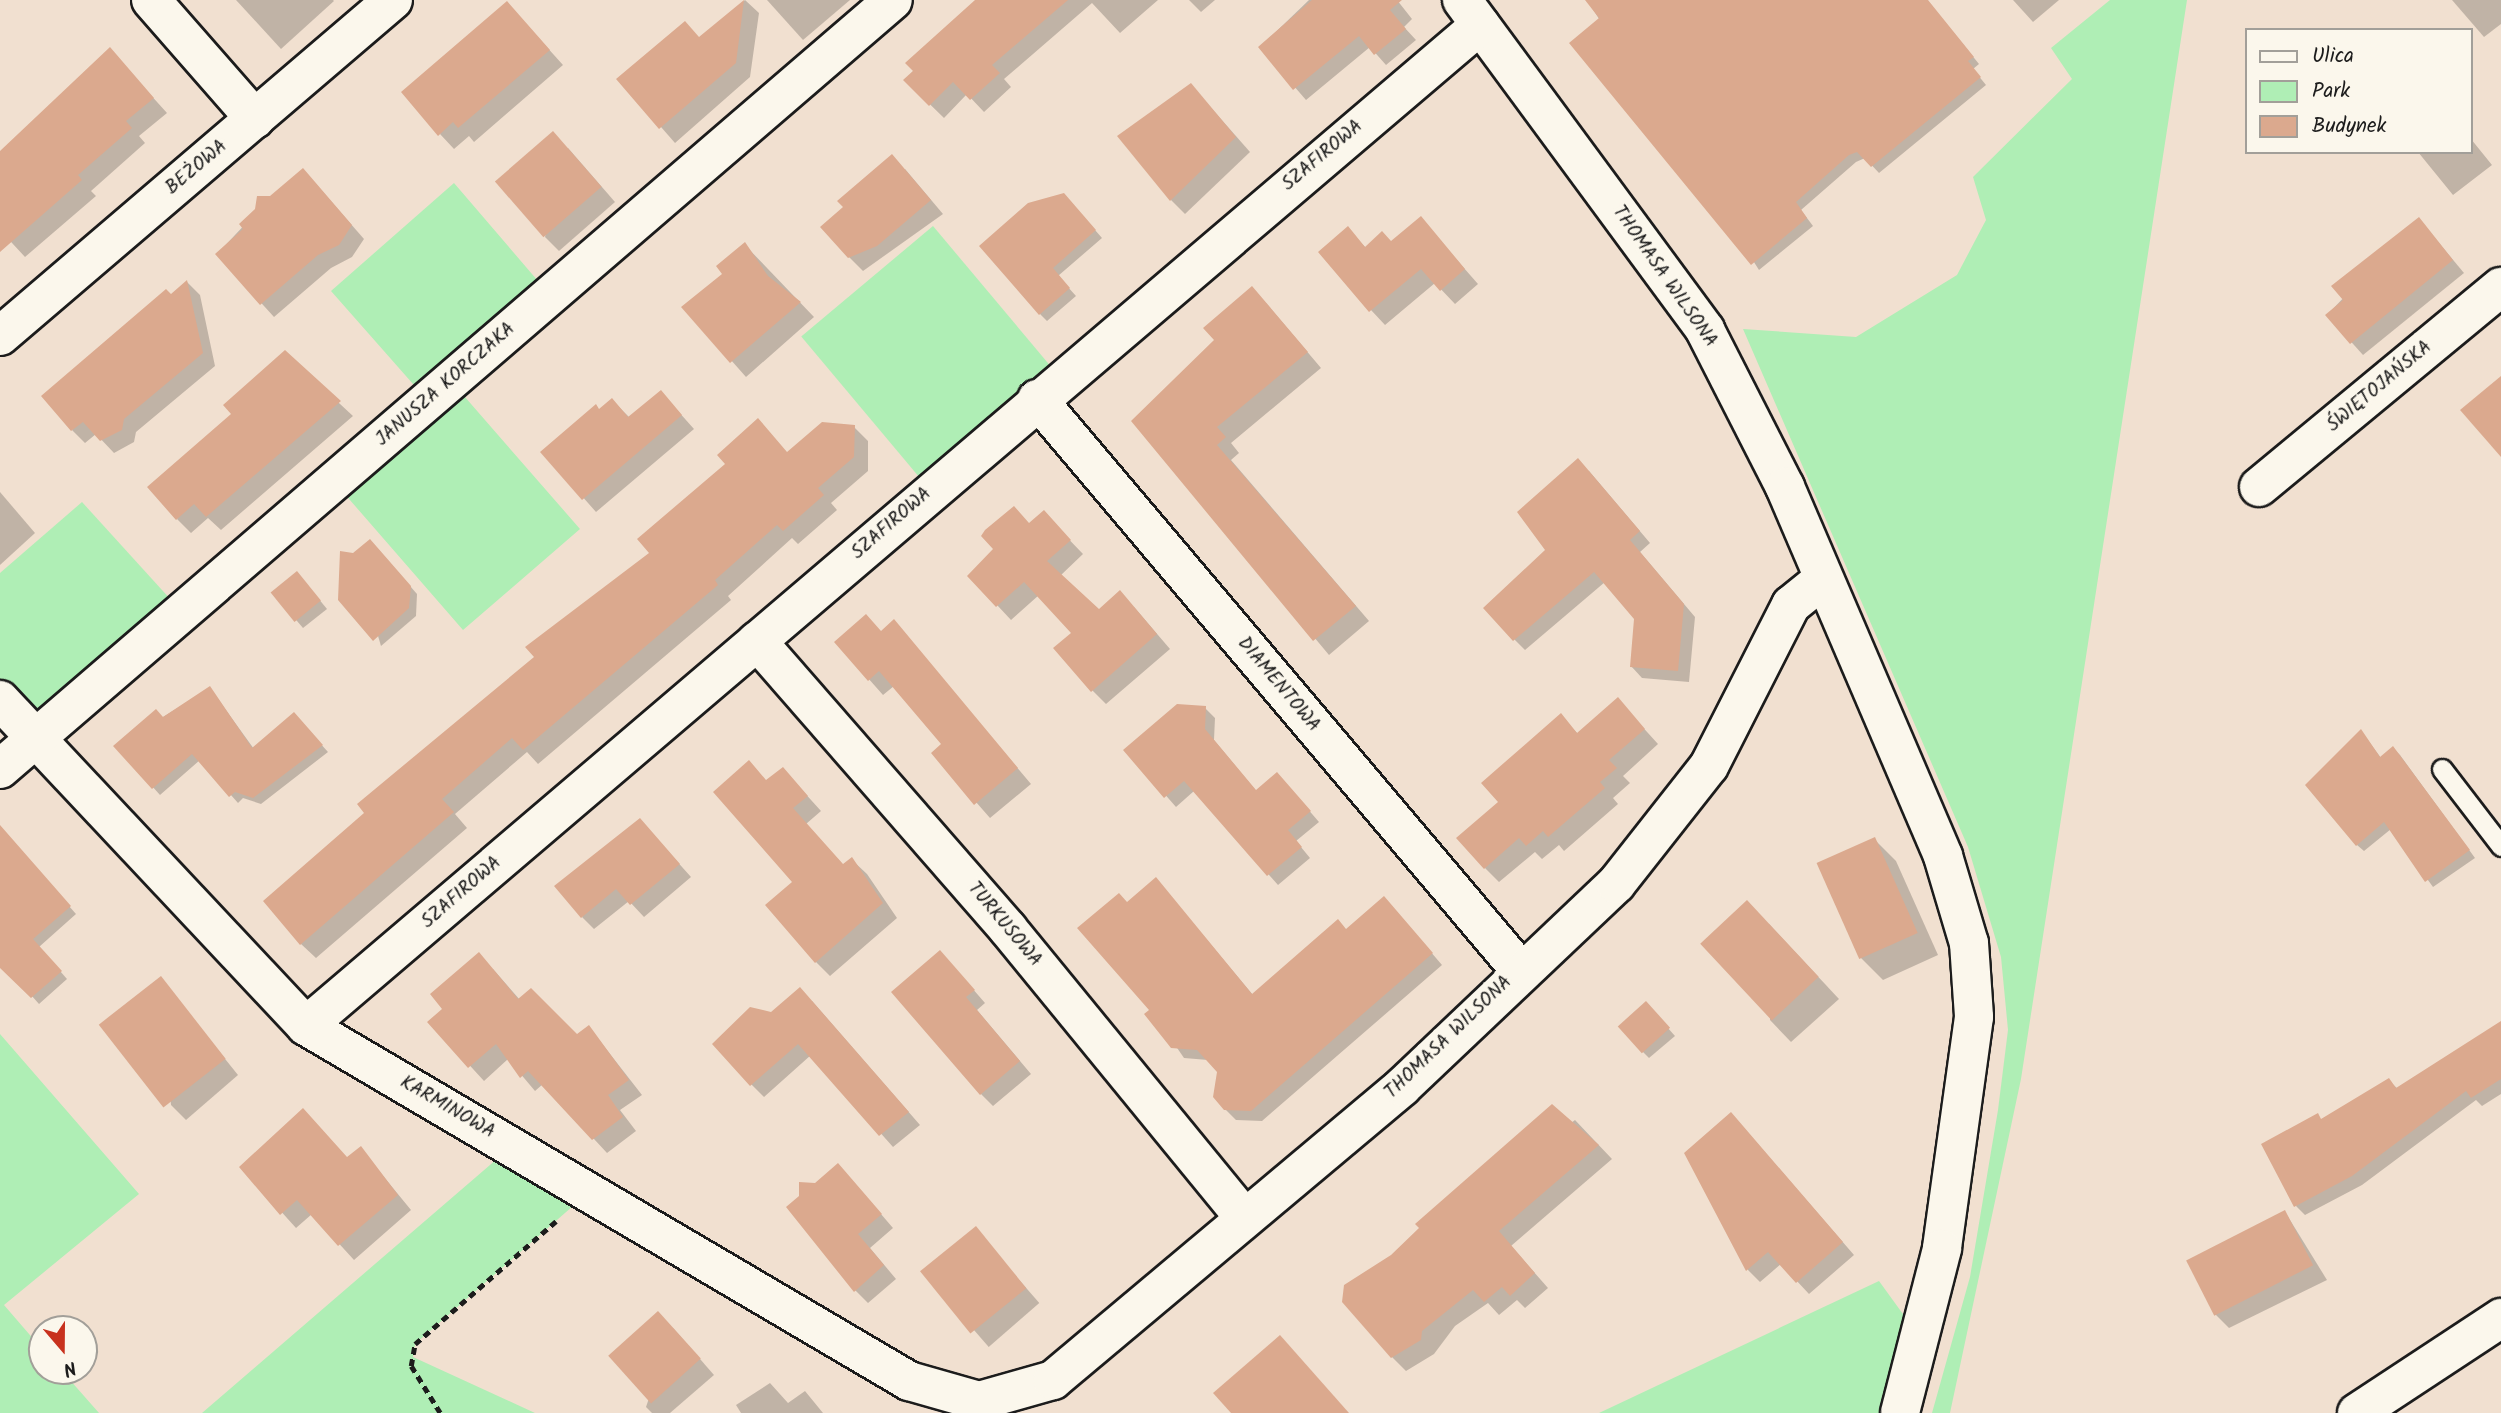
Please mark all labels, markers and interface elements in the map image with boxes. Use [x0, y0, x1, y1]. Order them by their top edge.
legend [2246, 28, 2473, 154]
text: Ulica [2312, 40, 2354, 73]
text: Park [2312, 75, 2350, 108]
text: Budynek [2312, 110, 2386, 143]
street label: SZAFIROWA [1278, 116, 1368, 196]
street label: BEŻOWA [162, 136, 232, 200]
street label: THOMASA WILSONA [1607, 202, 1721, 352]
street label: JANUSZA KORCZAKA [372, 318, 520, 452]
street label: ŚWIĘTOJAŃSKA [2323, 337, 2437, 437]
street label: SZAFIROWA [847, 483, 937, 565]
street label: DIAMENTOWA [1232, 633, 1324, 737]
street label: SZAFIROWA [417, 852, 507, 934]
street label: TURKUSOWA [962, 878, 1046, 972]
street label: THOMASA WILSONA [1381, 972, 1517, 1104]
street label: KARMINOWA [396, 1072, 498, 1144]
north arrow [28, 1315, 98, 1385]
text: N [59, 1352, 80, 1384]

